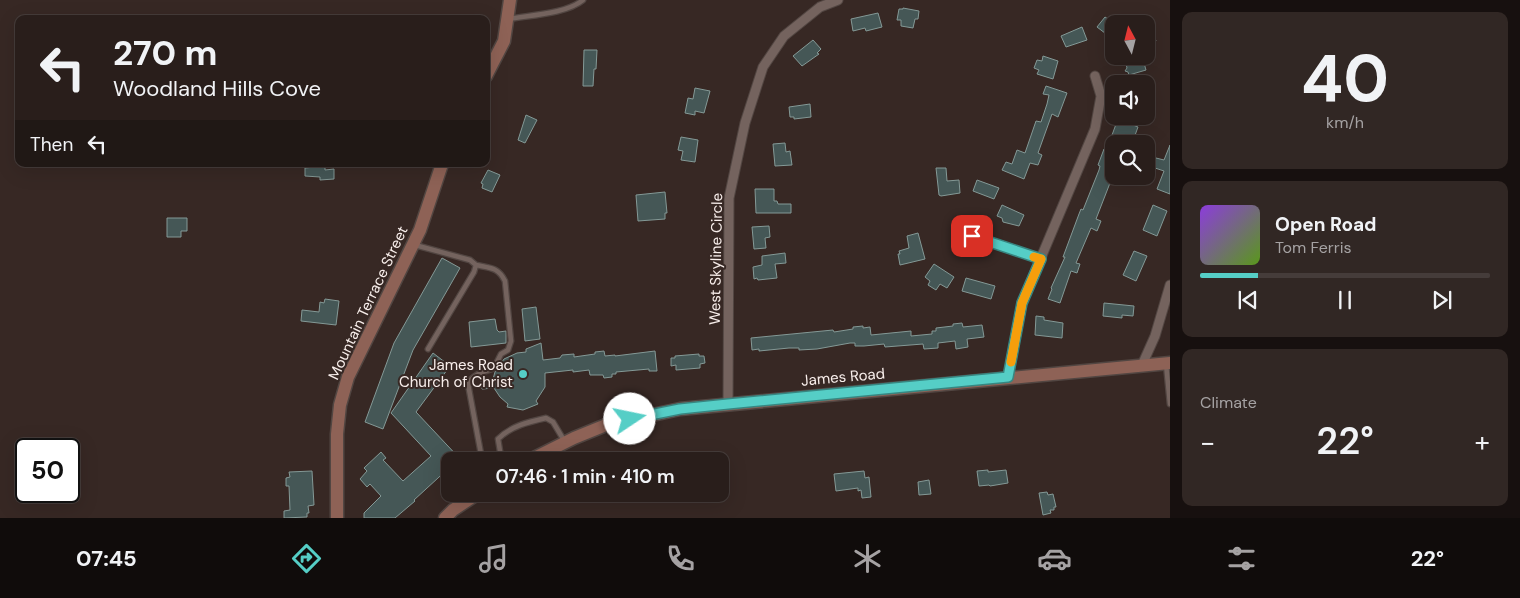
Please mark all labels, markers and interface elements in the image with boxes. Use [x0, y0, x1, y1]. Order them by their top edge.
north arrow [1105, 15, 1155, 65]
map controls [1105, 15, 1155, 185]
text: 270 m [113, 30, 217, 76]
icon: left [30, 35, 95, 100]
text: 40 [1301, 37, 1389, 121]
text: Woodland Hills Cove [113, 74, 321, 103]
button: sound [1105, 75, 1155, 125]
text: km/h [1326, 112, 1364, 133]
icon: left [83, 130, 111, 158]
text: Then [30, 132, 73, 157]
button: search [1105, 135, 1155, 185]
street label: West Skyline Circle [705, 193, 727, 325]
text: Open Road [1275, 212, 1377, 237]
pin [951, 215, 993, 257]
icon: arrive [958, 222, 986, 250]
street label: Mountain Terrace Street [324, 223, 412, 383]
text: Tom Ferris [1275, 237, 1352, 258]
icon: previous [1234, 286, 1262, 314]
icon: pause [1331, 286, 1359, 314]
icon: next [1428, 286, 1456, 314]
place label: James Road Church of Christ [399, 355, 513, 392]
street label: James Road [800, 363, 886, 391]
marker: James Road Church of Christ [517, 368, 529, 380]
position arrow [603, 392, 655, 444]
text: Climate [1200, 392, 1257, 413]
text: 22° [1316, 416, 1374, 466]
text: − [1200, 424, 1215, 461]
text: + [1475, 424, 1490, 461]
speed limit sign: 50 [15, 438, 80, 503]
text: 07:46 · 1 min · 410 m [495, 464, 675, 489]
icon: directions [289, 541, 324, 576]
icon: music [476, 541, 511, 576]
icon: phone [663, 541, 698, 576]
icon: climate [850, 541, 885, 576]
icon: car [1037, 541, 1072, 576]
icon: filters [1224, 541, 1259, 576]
text: 07:45 [76, 544, 137, 573]
text: 22° [1411, 544, 1444, 573]

